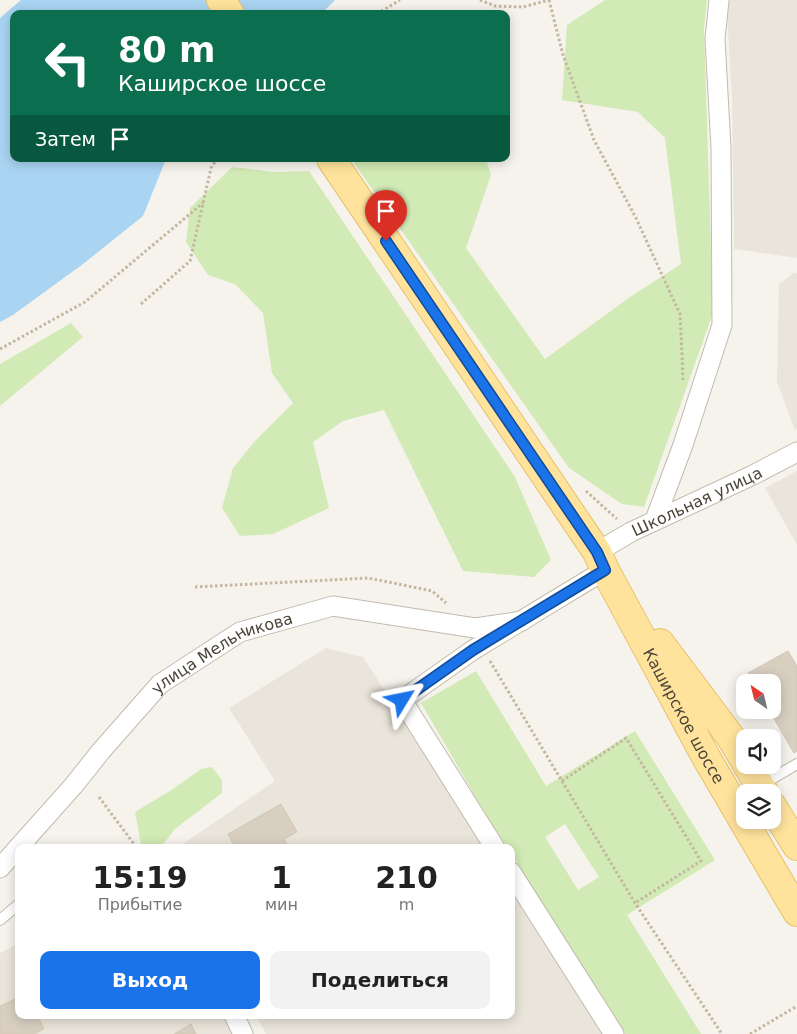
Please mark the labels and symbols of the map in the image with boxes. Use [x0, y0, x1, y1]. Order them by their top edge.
pin [365, 190, 407, 241]
street label: Школьная улица [628, 462, 765, 540]
street label: улица Мельникова [147, 608, 295, 697]
street label: Каширское шоссе [639, 645, 729, 787]
position arrow [375, 673, 427, 725]
north arrow [736, 674, 781, 719]

